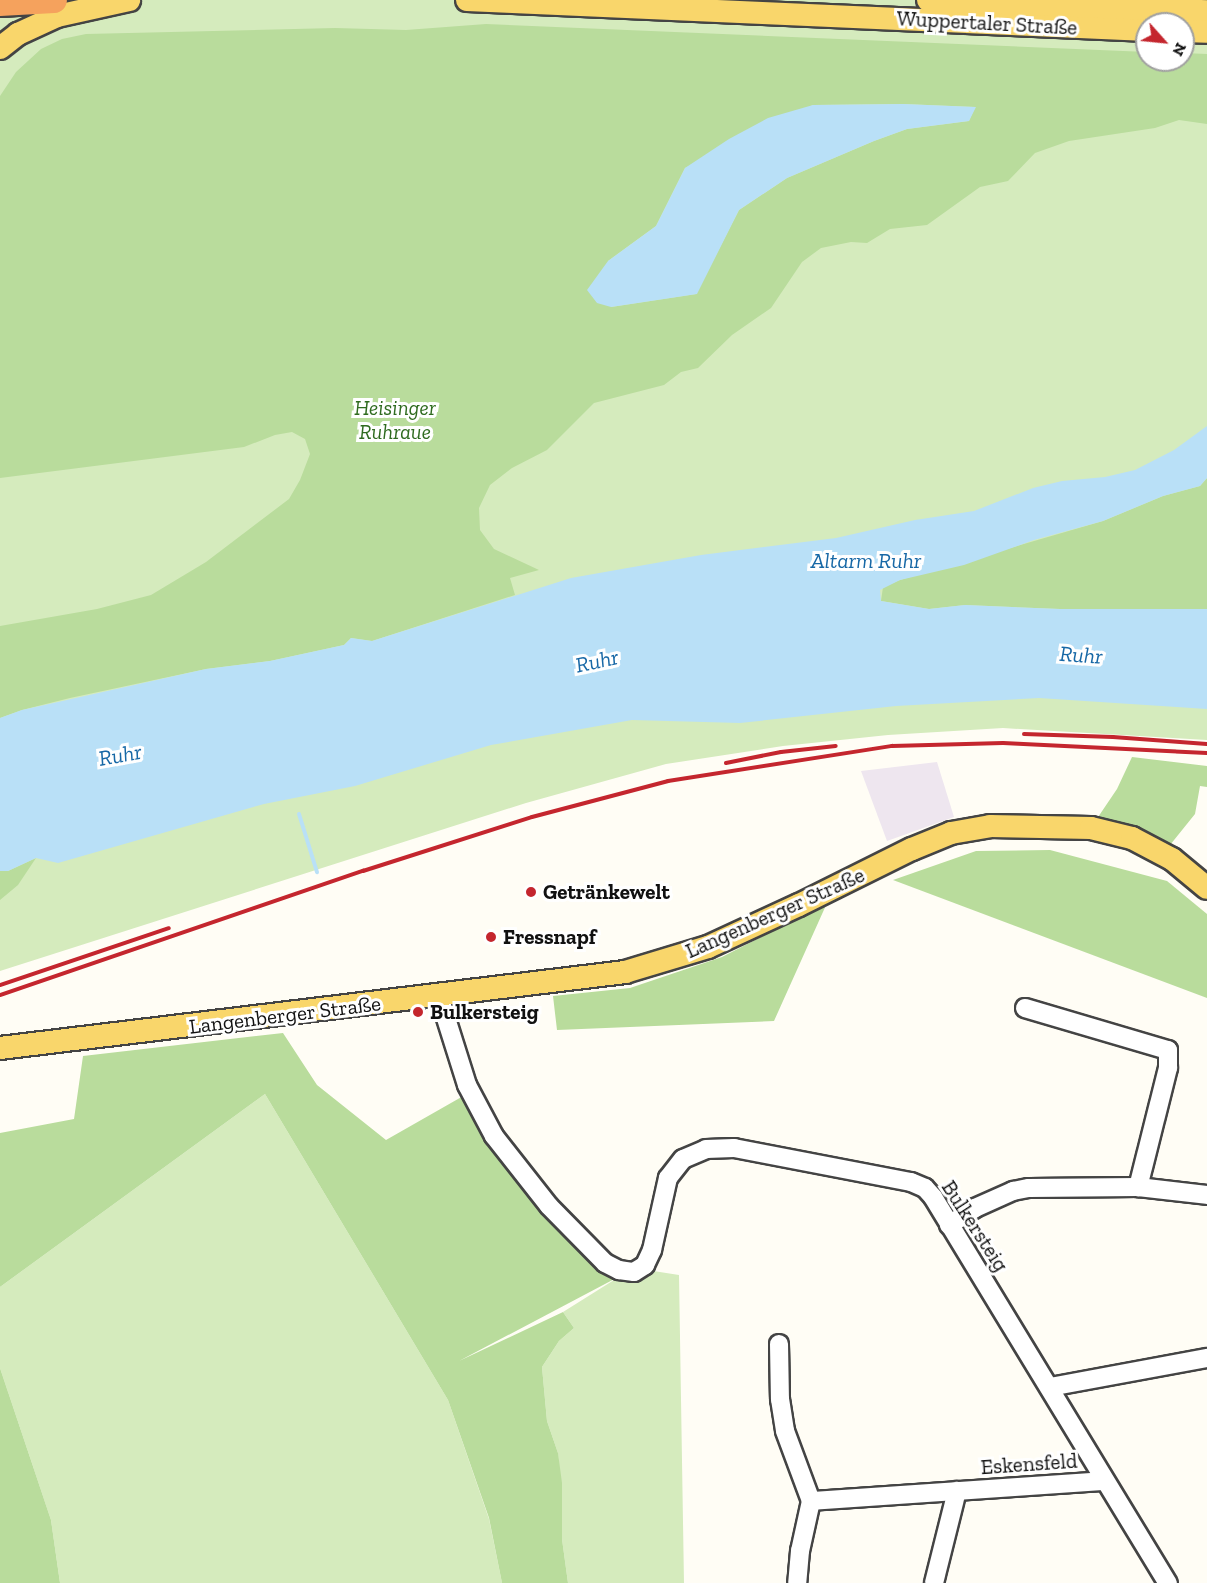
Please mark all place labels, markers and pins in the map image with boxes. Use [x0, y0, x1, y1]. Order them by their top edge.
place label: Getränkewelt [543, 879, 670, 905]
marker: Getränkewelt [524, 885, 538, 899]
place label: Fressnapf [503, 924, 596, 950]
marker: Fressnapf [484, 930, 498, 944]
place label: Bulkersteig [430, 999, 539, 1025]
marker: Bulkersteig [411, 1005, 425, 1019]

